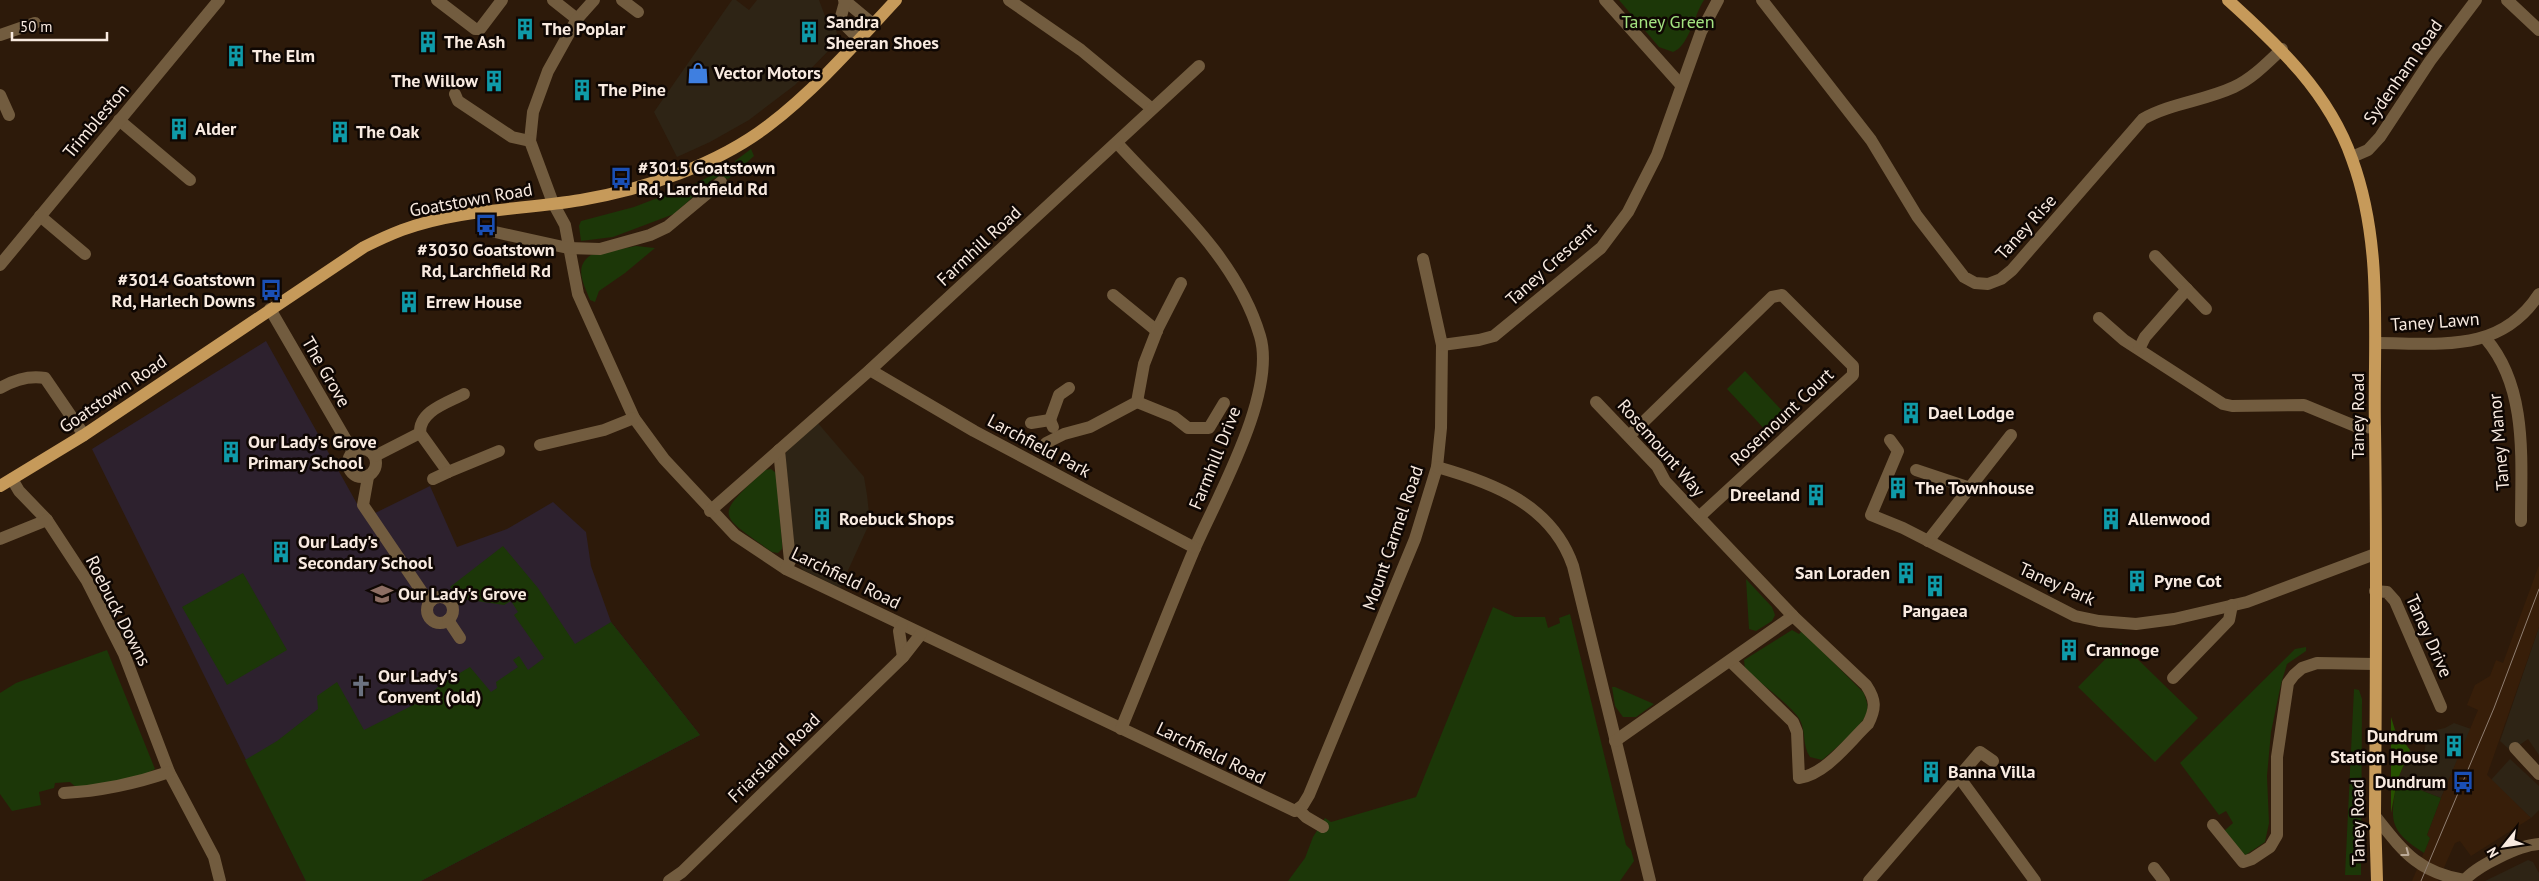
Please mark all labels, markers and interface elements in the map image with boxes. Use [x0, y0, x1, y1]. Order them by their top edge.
scale bar [12, 10, 108, 42]
place label: Sandra Sheeran Shoes [826, 10, 939, 54]
park label: Taney Green [1621, 10, 1715, 33]
street label: Sydenham Road [2358, 15, 2447, 129]
building icon: The Poplar [512, 16, 538, 42]
text: 50 m [20, 17, 53, 36]
place label: The Poplar [542, 17, 626, 40]
building icon: Sandra Sheeran Shoes [796, 19, 822, 45]
building icon: The Ash [415, 29, 441, 55]
place label: The Ash [444, 30, 505, 53]
building icon: The Elm [223, 43, 249, 69]
place label: The Elm [252, 44, 315, 67]
shop icon: Vector Motors [685, 60, 711, 86]
place label: Vector Motors [713, 61, 821, 84]
building icon: The Willow [481, 68, 507, 94]
place label: The Willow [391, 69, 479, 92]
building icon: The Pine [569, 77, 595, 103]
place label: The Pine [598, 78, 666, 101]
street label: Trimbleston [58, 79, 134, 163]
building icon: Alder [166, 116, 192, 142]
place label: Alder [195, 117, 237, 140]
building icon: The Oak [327, 119, 353, 145]
place label: The Oak [356, 120, 419, 143]
place label: #3015 Goatstown Rd, Larchfield Rd [638, 156, 775, 200]
bus stop icon: #3015 Goatstown Rd, Larchfield Rd [608, 165, 634, 191]
street label: Goatstown Road [408, 177, 534, 222]
street label: Taney Rise [1990, 189, 2061, 264]
street label: Farmhill Road [932, 201, 1026, 291]
bus stop icon: #3030 Goatstown Rd, Larchfield Rd [473, 212, 499, 238]
street label: Taney Crescent [1501, 217, 1601, 310]
place label: #3030 Goatstown Rd, Larchfield Rd [417, 238, 555, 282]
place label: #3014 Goatstown Rd, Harlech Downs [112, 268, 255, 312]
bus stop icon: #3014 Goatstown Rd, Harlech Downs [258, 277, 284, 303]
building icon: Errew House [396, 289, 422, 315]
place label: Errew House [426, 290, 522, 313]
street label: Taney Lawn [2390, 307, 2480, 336]
street label: The Grove [297, 332, 356, 411]
street label: Goatstown Road [55, 349, 171, 438]
street label: Rosemount Court [1725, 363, 1838, 470]
street label: Taney Road [2346, 373, 2369, 459]
street label: Taney Manor [2483, 393, 2514, 491]
street label: Rosemount Way [1613, 394, 1711, 502]
building icon: Dael Lodge [1898, 400, 1924, 426]
place label: Dael Lodge [1928, 401, 2014, 424]
street label: Farmhill Drive [1183, 403, 1246, 513]
street label: Larchfield Park [984, 409, 1095, 483]
place label: Our Lady's Grove Primary School [248, 430, 377, 474]
building icon: Our Lady's Grove Primary School [218, 439, 244, 465]
street label: Mount Carmel Road [1357, 463, 1428, 613]
building icon: The Townhouse [1885, 475, 1911, 501]
place label: The Townhouse [1915, 476, 2034, 499]
building icon: Dreeland [1803, 482, 1829, 508]
place label: Dreeland [1730, 483, 1800, 506]
building icon: Roebuck Shops [809, 506, 835, 532]
building icon: Allenwood [2098, 506, 2124, 532]
place label: Roebuck Shops [839, 507, 954, 530]
place label: Allenwood [2128, 507, 2210, 530]
place label: Our Lady's Secondary School [298, 530, 433, 574]
building icon: Our Lady's Secondary School [268, 539, 294, 565]
street label: Larchfield Road [788, 541, 905, 614]
street label: Roebuck Downs [81, 552, 156, 670]
street label: Taney Park [2015, 557, 2099, 611]
building icon: San Loraden [1893, 560, 1919, 586]
place label: San Loraden [1795, 561, 1890, 584]
building icon: Pyne Cot [2124, 568, 2150, 594]
place label: Pyne Cot [2154, 569, 2222, 592]
building icon: Pangaea [1922, 573, 1948, 599]
school or university icon: Our Lady's Grove [369, 581, 395, 607]
place label: Our Lady's Grove [398, 582, 527, 605]
street label: Taney Drive [2401, 591, 2458, 681]
place label: Pangaea [1902, 599, 1968, 622]
building icon: Crannoge [2056, 637, 2082, 663]
place label: Crannoge [2086, 638, 2159, 661]
place label: Our Lady's Convent (old) [378, 664, 481, 708]
church icon: Our Lady's Convent (old) [348, 673, 374, 699]
street label: Friarsland Road [723, 708, 825, 807]
street label: Larchfield Road [1153, 716, 1270, 789]
place label: Dundrum Station House [2330, 724, 2438, 768]
building icon: Dundrum Station House [2441, 733, 2467, 759]
building icon: Banna Villa [1918, 759, 1944, 785]
place label: Banna Villa [1948, 760, 2035, 783]
bus stop icon: Dundrum [2450, 769, 2476, 795]
place label: Dundrum [2375, 770, 2446, 793]
street label: Taney Road [2345, 779, 2370, 865]
north arrow [2479, 821, 2529, 871]
text: N [2483, 844, 2503, 861]
one-way arrow [2400, 847, 2410, 856]

